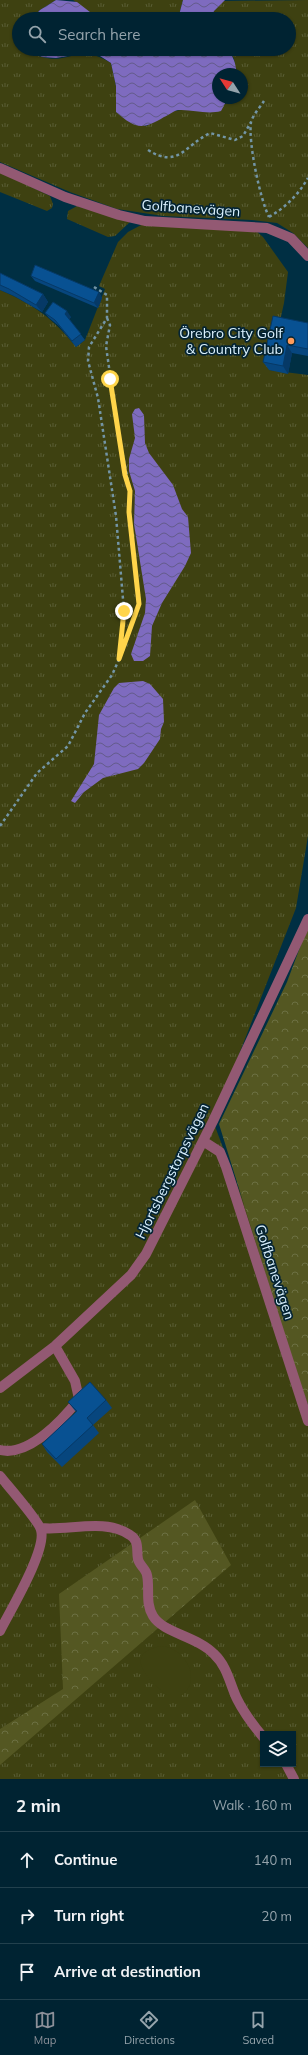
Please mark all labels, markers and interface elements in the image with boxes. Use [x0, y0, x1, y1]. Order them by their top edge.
search box [12, 12, 296, 56]
icon: search [26, 23, 48, 45]
text: Search here [58, 25, 140, 44]
north arrow [212, 68, 248, 104]
street label: Golfbanevägen [141, 196, 241, 220]
place label: Örebro City Golf & Country Club [179, 324, 283, 358]
marker: Örebro City Golf & Country Club [286, 336, 296, 346]
route start [101, 370, 119, 388]
route end [115, 602, 133, 620]
street label: Hjortsbergstorpsvägen [131, 1100, 213, 1242]
street label: Golfbanevägen [251, 1222, 299, 1322]
map controls [260, 1731, 296, 1767]
button: layers [260, 1731, 296, 1767]
text: 2 min [16, 1795, 61, 1816]
text: Walk · 160 m [213, 1797, 292, 1813]
icon: ahead [16, 1849, 38, 1871]
text: Continue [54, 1850, 117, 1869]
text: 140 m [254, 1852, 292, 1868]
icon: right [16, 1905, 38, 1927]
text: Turn right [54, 1906, 124, 1925]
text: 20 m [262, 1908, 292, 1924]
icon: arrive [16, 1961, 38, 1983]
text: Arrive at destination [54, 1962, 201, 1981]
tab: Map [34, 2009, 56, 2047]
tab: Directions [124, 2009, 175, 2047]
tab: Saved [242, 2009, 274, 2047]

